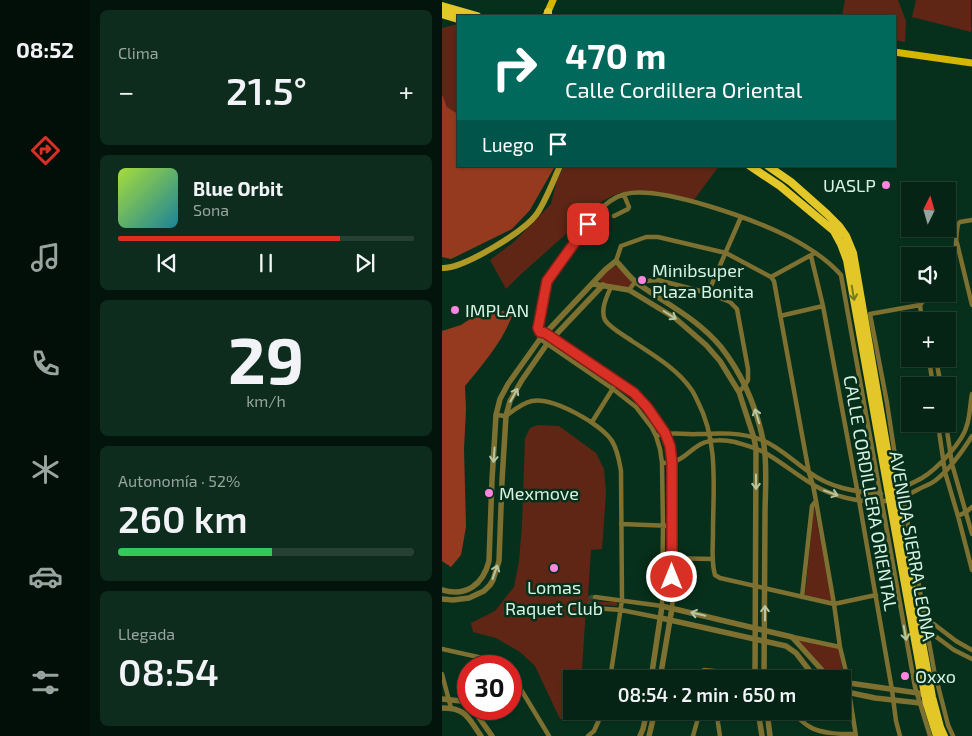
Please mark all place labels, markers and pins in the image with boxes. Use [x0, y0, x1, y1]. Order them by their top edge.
place label: UASLP [823, 174, 876, 196]
marker: UASLP [880, 179, 892, 191]
pin [567, 203, 609, 245]
place label: Minibsuper Plaza Bonita [652, 259, 754, 302]
marker: Minibsuper Plaza Bonita [636, 274, 648, 286]
place label: IMPLAN [465, 299, 529, 321]
marker: IMPLAN [449, 304, 461, 316]
place label: Mexmove [499, 482, 579, 504]
marker: Mexmove [483, 487, 495, 499]
marker: Lomas Raquet Club [548, 562, 560, 574]
place label: Lomas Raquet Club [505, 576, 603, 619]
place label: Oxxo [915, 665, 956, 687]
marker: Oxxo [899, 670, 911, 682]

